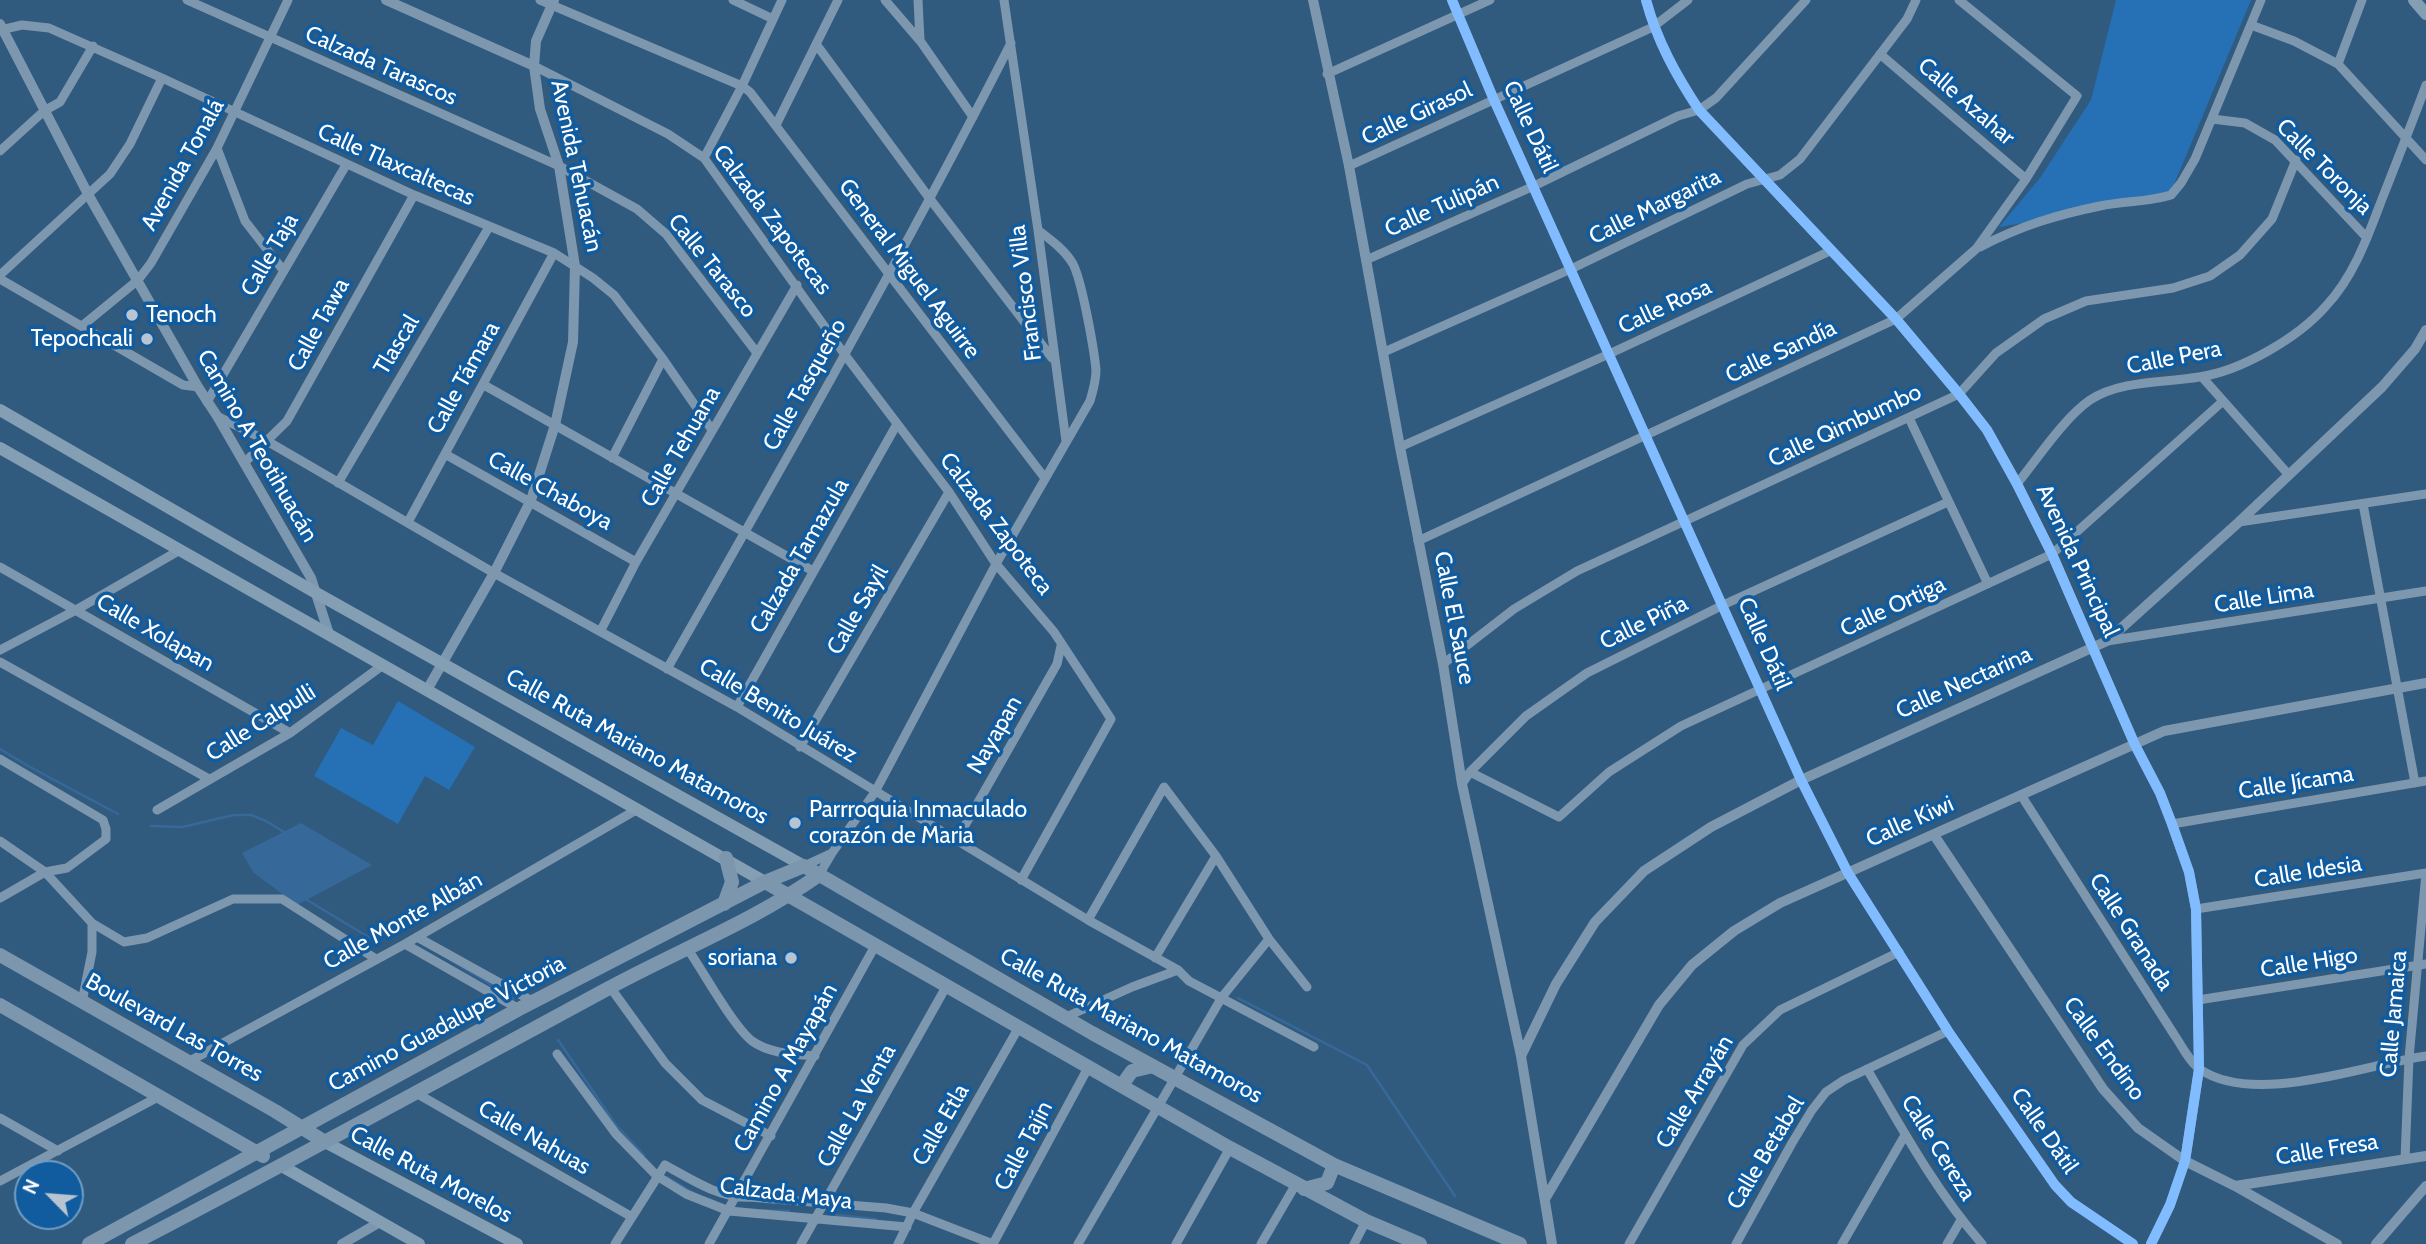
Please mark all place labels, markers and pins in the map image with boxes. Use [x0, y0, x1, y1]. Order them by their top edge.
place label: Tenoch [146, 301, 217, 329]
marker: Tenoch [124, 307, 140, 323]
place label: Tepochcali [31, 325, 133, 353]
marker: Tepochcali [139, 331, 155, 347]
place label: Parrroquia Inmaculado corazón de Maria [809, 796, 1027, 850]
marker: Parrroquia Inmaculado corazón de Maria [787, 815, 803, 831]
place label: soriana [708, 944, 777, 972]
marker: soriana [783, 950, 799, 966]

